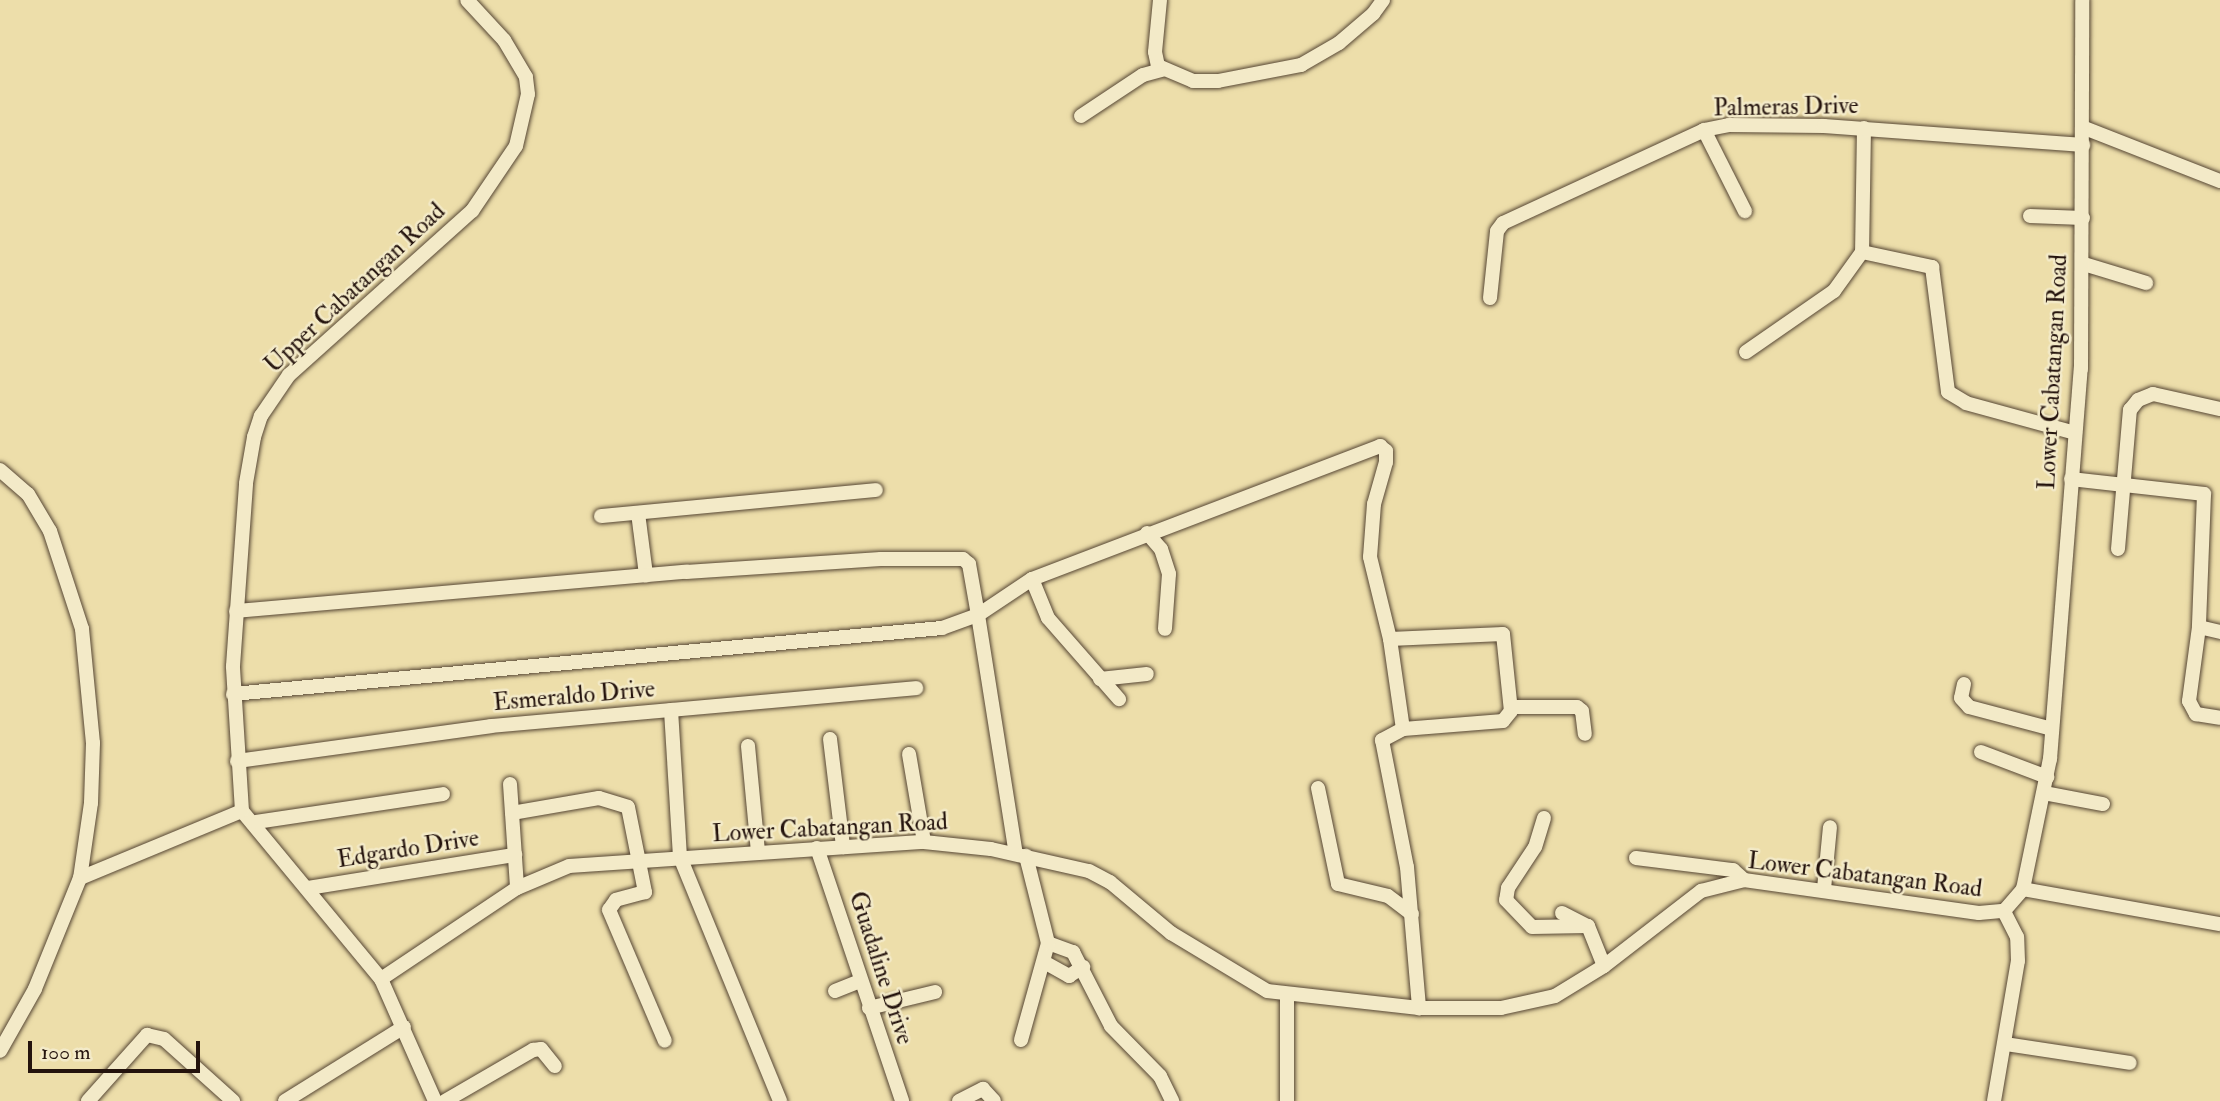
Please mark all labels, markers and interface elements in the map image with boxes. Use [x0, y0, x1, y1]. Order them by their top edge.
street label: Palmeras Drive [1713, 91, 1859, 123]
street label: Upper Cabatangan Road [259, 197, 451, 379]
street label: Lower Cabatangan Road [2032, 253, 2074, 491]
street label: Esmeraldo Drive [492, 675, 656, 717]
street label: Lower Cabatangan Road [711, 807, 949, 849]
street label: Edgardo Drive [335, 824, 481, 874]
street label: Lower Cabatangan Road [1746, 846, 1984, 904]
street label: Guadaline Drive [843, 888, 919, 1048]
scale bar [32, 1028, 203, 1072]
text: 100 m [41, 1039, 91, 1066]

